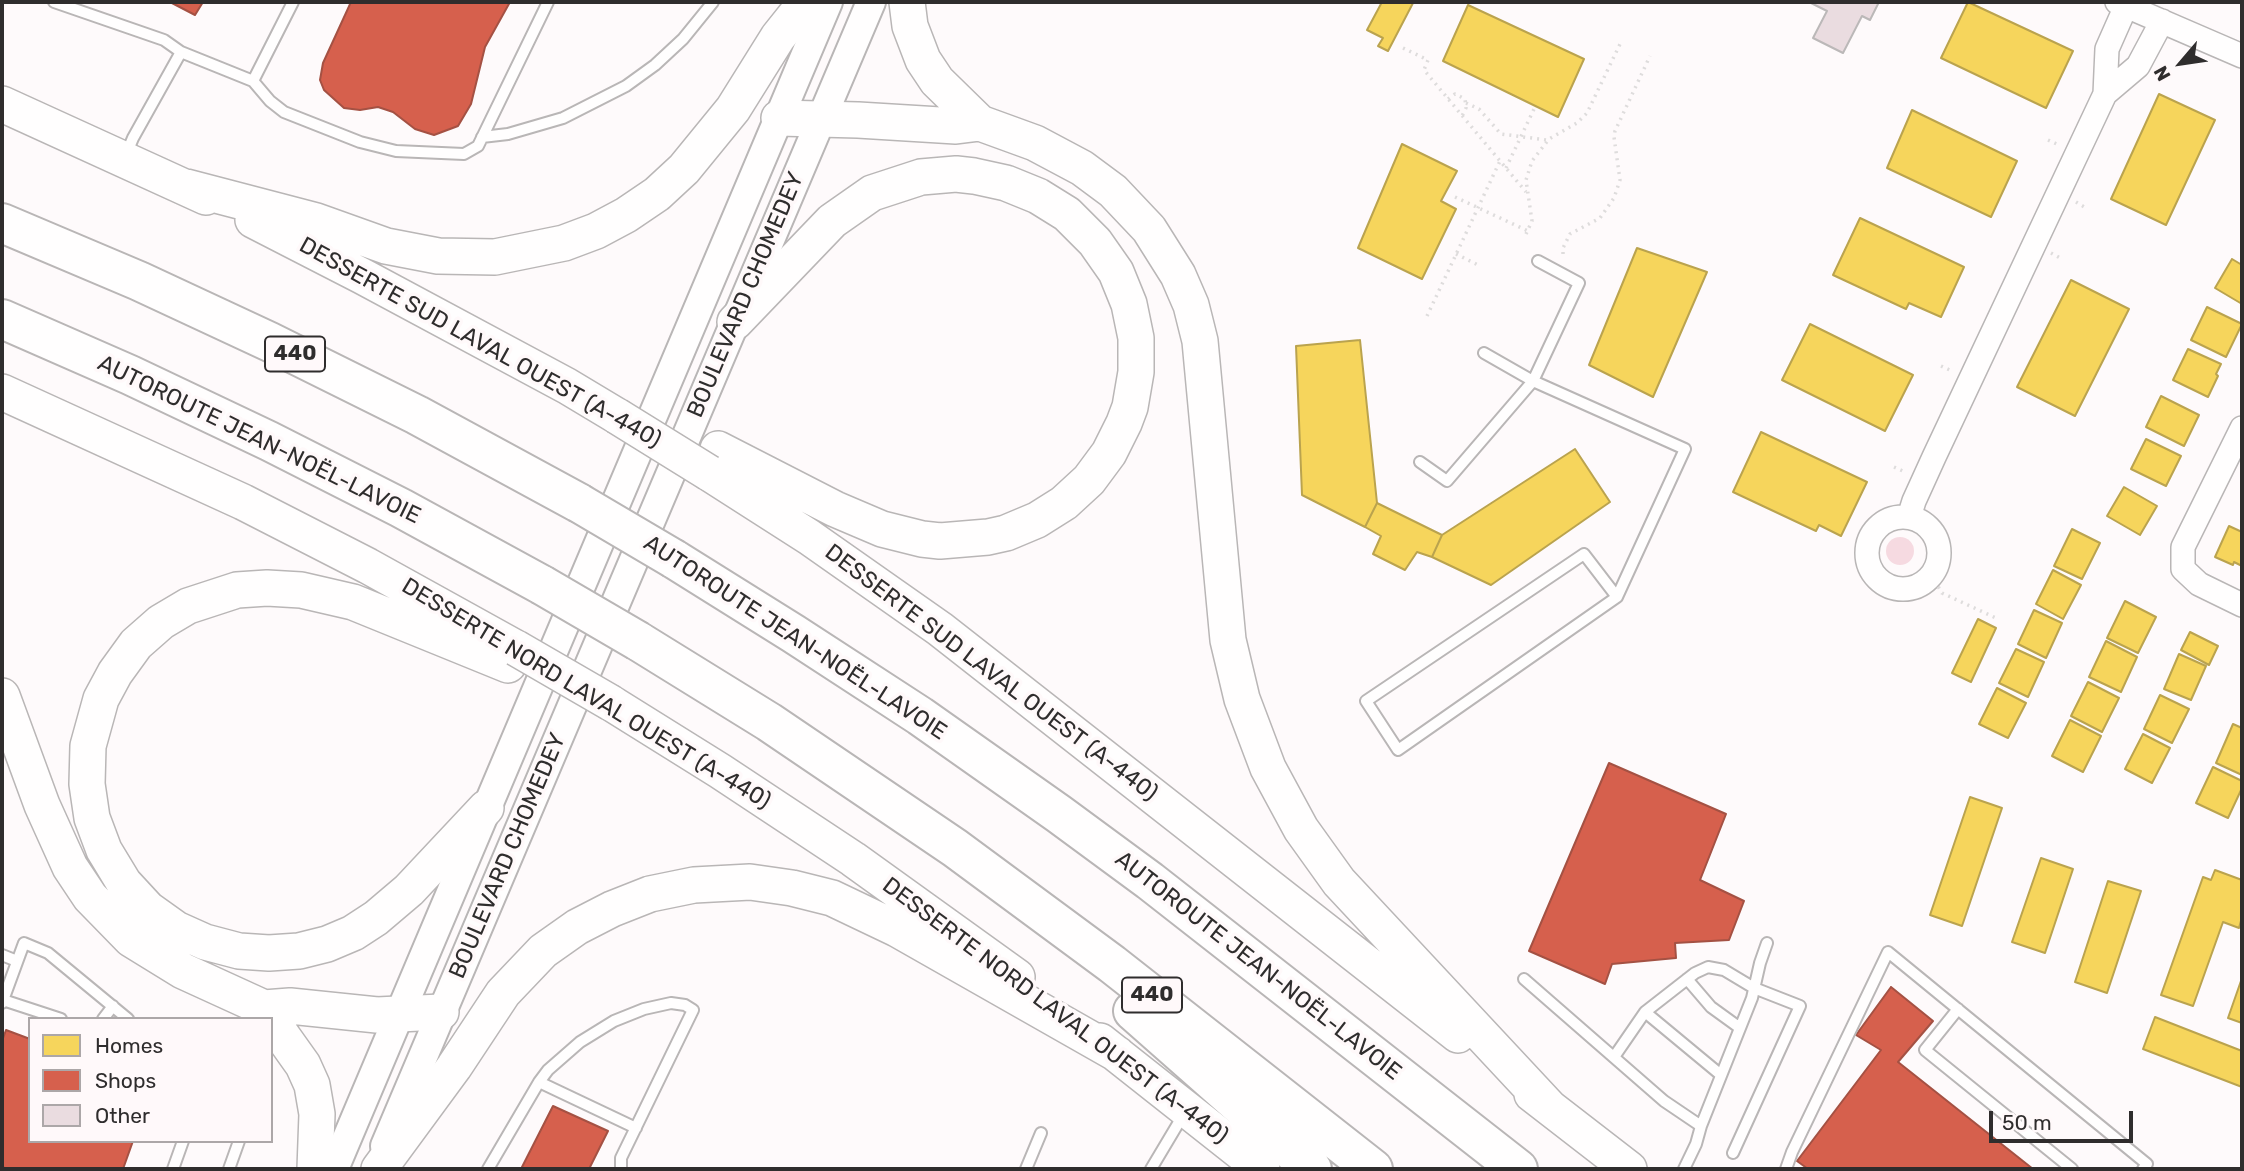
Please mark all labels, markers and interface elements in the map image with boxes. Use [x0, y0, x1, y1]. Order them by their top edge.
north arrow [2146, 28, 2216, 98]
text: N [2149, 62, 2176, 85]
street label: BOULEVARD CHOMEDEY [682, 168, 810, 422]
street label: DESSERTE SUD LAVAL OUEST (A-440) [294, 232, 666, 454]
road number: 440 [265, 336, 325, 372]
street label: AUTOROUTE JEAN-NOËL-LAVOIE [93, 350, 425, 530]
street label: AUTOROUTE JEAN-NOËL-LAVOIE [638, 530, 952, 746]
street label: DESSERTE SUD LAVAL OUEST (A-440) [819, 539, 1163, 807]
street label: DESSERTE NORD LAVAL OUEST (A-440) [396, 573, 776, 815]
street label: BOULEVARD CHOMEDEY [444, 729, 572, 983]
street label: AUTOROUTE JEAN-NOËL-LAVOIE [1109, 846, 1407, 1086]
street label: DESSERTE NORD LAVAL OUEST (A-440) [877, 872, 1233, 1150]
road number: 440 [1122, 978, 1182, 1012]
legend [28, 1017, 273, 1143]
text: Homes [95, 1033, 163, 1058]
text: Shops [95, 1068, 156, 1093]
scale bar [1992, 1098, 2136, 1142]
text: Other [95, 1103, 150, 1128]
text: 50 m [2002, 1110, 2052, 1135]

